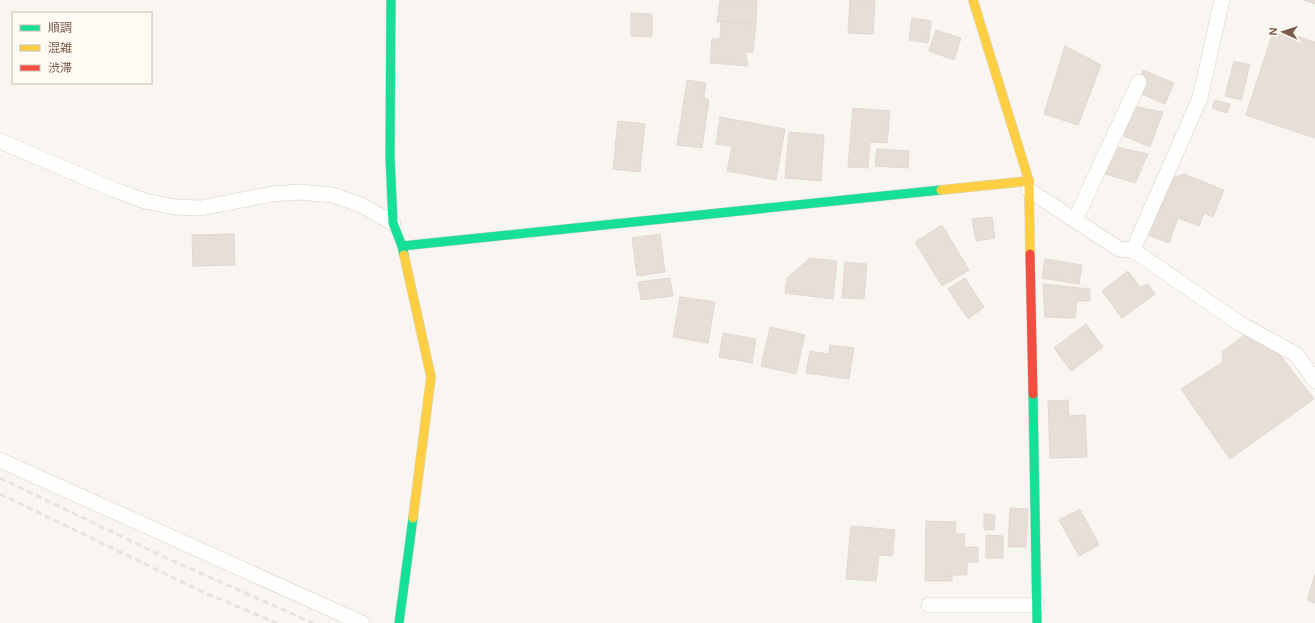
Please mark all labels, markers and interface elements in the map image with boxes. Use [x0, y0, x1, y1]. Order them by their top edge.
legend [12, 12, 152, 84]
north arrow [1263, 12, 1303, 52]
text: 順調 [48, 20, 72, 36]
text: N [1266, 27, 1280, 36]
text: 混雑 [48, 40, 72, 56]
text: 渋滞 [48, 60, 72, 76]

